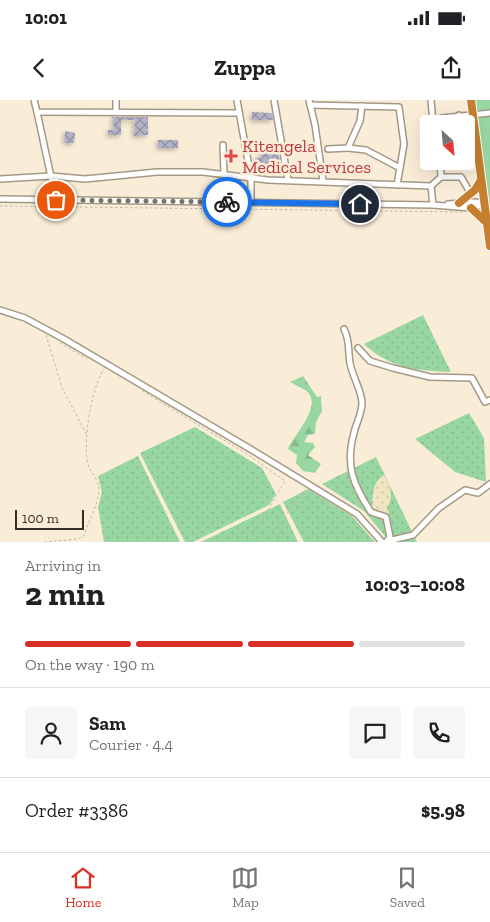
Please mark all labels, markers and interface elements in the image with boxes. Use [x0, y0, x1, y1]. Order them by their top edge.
text: 10:01 [25, 6, 67, 29]
icon: back [25, 54, 53, 82]
text: Zuppa [214, 54, 276, 81]
icon: share [437, 54, 465, 82]
north arrow [420, 115, 475, 170]
map controls [420, 115, 475, 170]
place label: Kitengela Medical Services [242, 135, 371, 178]
marker: Kitengela Medical Services [224, 149, 238, 163]
courier [202, 177, 252, 227]
pin [35, 179, 77, 221]
pin [339, 183, 381, 225]
icon: bag [42, 186, 70, 214]
icon: bike [213, 188, 241, 216]
icon: home [346, 190, 374, 218]
scale bar [15, 507, 84, 530]
text: 100 m [22, 510, 59, 527]
text: Arriving in [25, 556, 101, 575]
text: 10:03–10:08 [365, 573, 465, 596]
text: 2 min [25, 575, 105, 613]
text: On the way · 190 m [25, 655, 155, 674]
button: person [25, 707, 77, 759]
button: chat [349, 707, 401, 759]
button: phone [413, 707, 465, 759]
text: Sam [89, 712, 126, 735]
text: Courier · 4.4 [89, 735, 173, 754]
text: Order #3386 [25, 799, 128, 822]
text: $5.98 [421, 799, 465, 822]
tab: Home [65, 864, 101, 911]
tab: Map [231, 864, 259, 911]
tab: Saved [390, 864, 425, 911]

